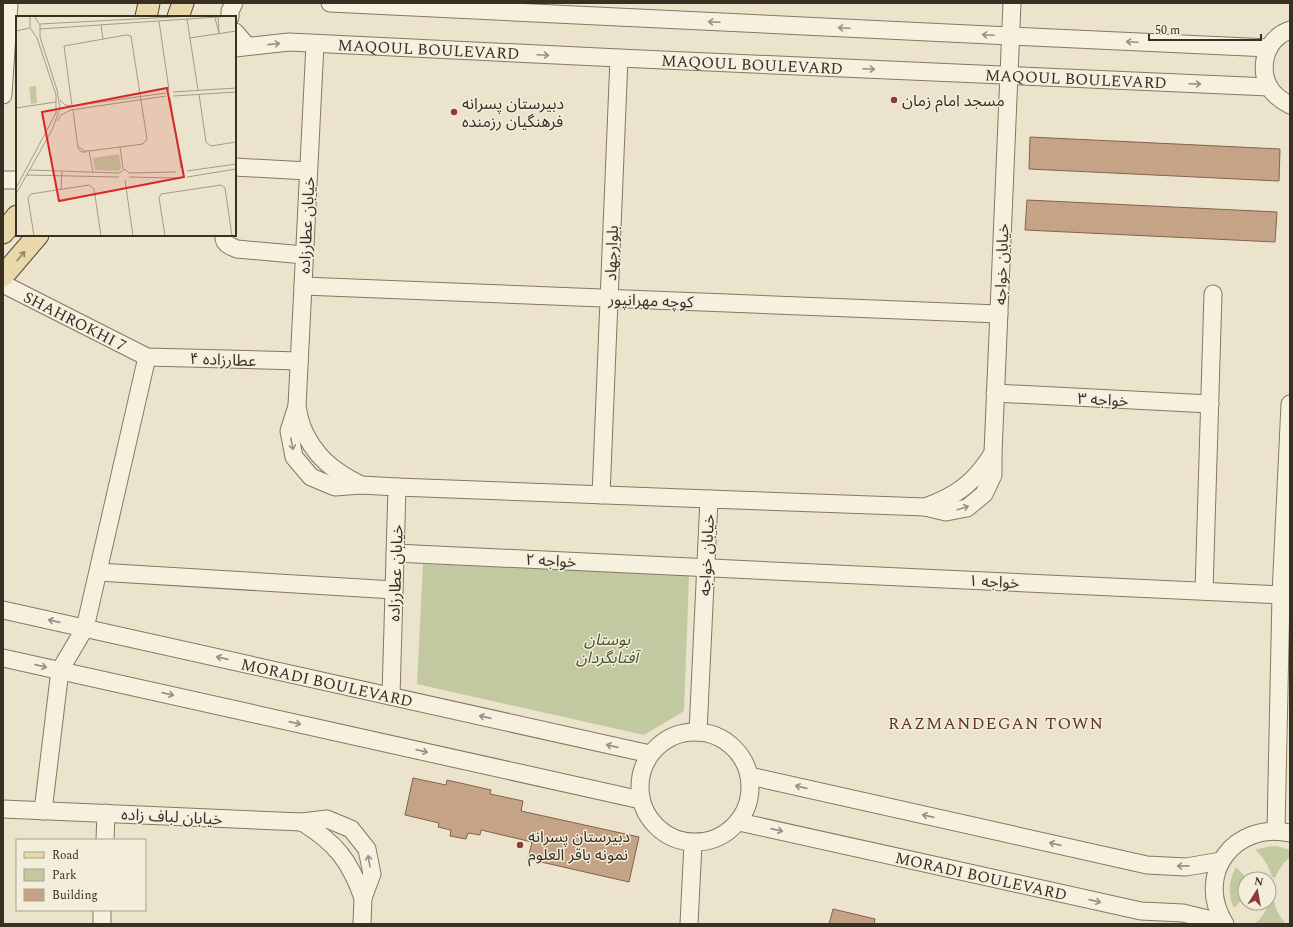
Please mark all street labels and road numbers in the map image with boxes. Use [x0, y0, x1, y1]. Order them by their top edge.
street label: MAQOUL BOULEVARD [337, 33, 520, 66]
street label: MAQOUL BOULEVARD [661, 49, 843, 81]
street label: MAQOUL BOULEVARD [984, 63, 1167, 95]
street label: خیابان عطارزاده [292, 176, 322, 274]
street label: خیابان خواجه [989, 223, 1015, 305]
street label: بلوارجهاد [599, 225, 625, 281]
street label: SHAHROKHI 7 [19, 285, 130, 358]
street label: کوچه مهرانپور [607, 287, 694, 314]
street label: عطارزاده ۴ [189, 347, 257, 373]
street label: خواجه ۳ [1077, 387, 1129, 413]
street label: خیابان خواجه [693, 514, 721, 597]
street label: خیابان عطارزاده [382, 524, 410, 622]
street label: خواجه ۲ [525, 548, 577, 574]
street label: خواجه ۱ [968, 569, 1020, 595]
street label: MORADI BOULEVARD [239, 652, 415, 714]
street label: خیابان لباف زاده [121, 802, 223, 832]
street label: MORADI BOULEVARD [893, 846, 1069, 907]

